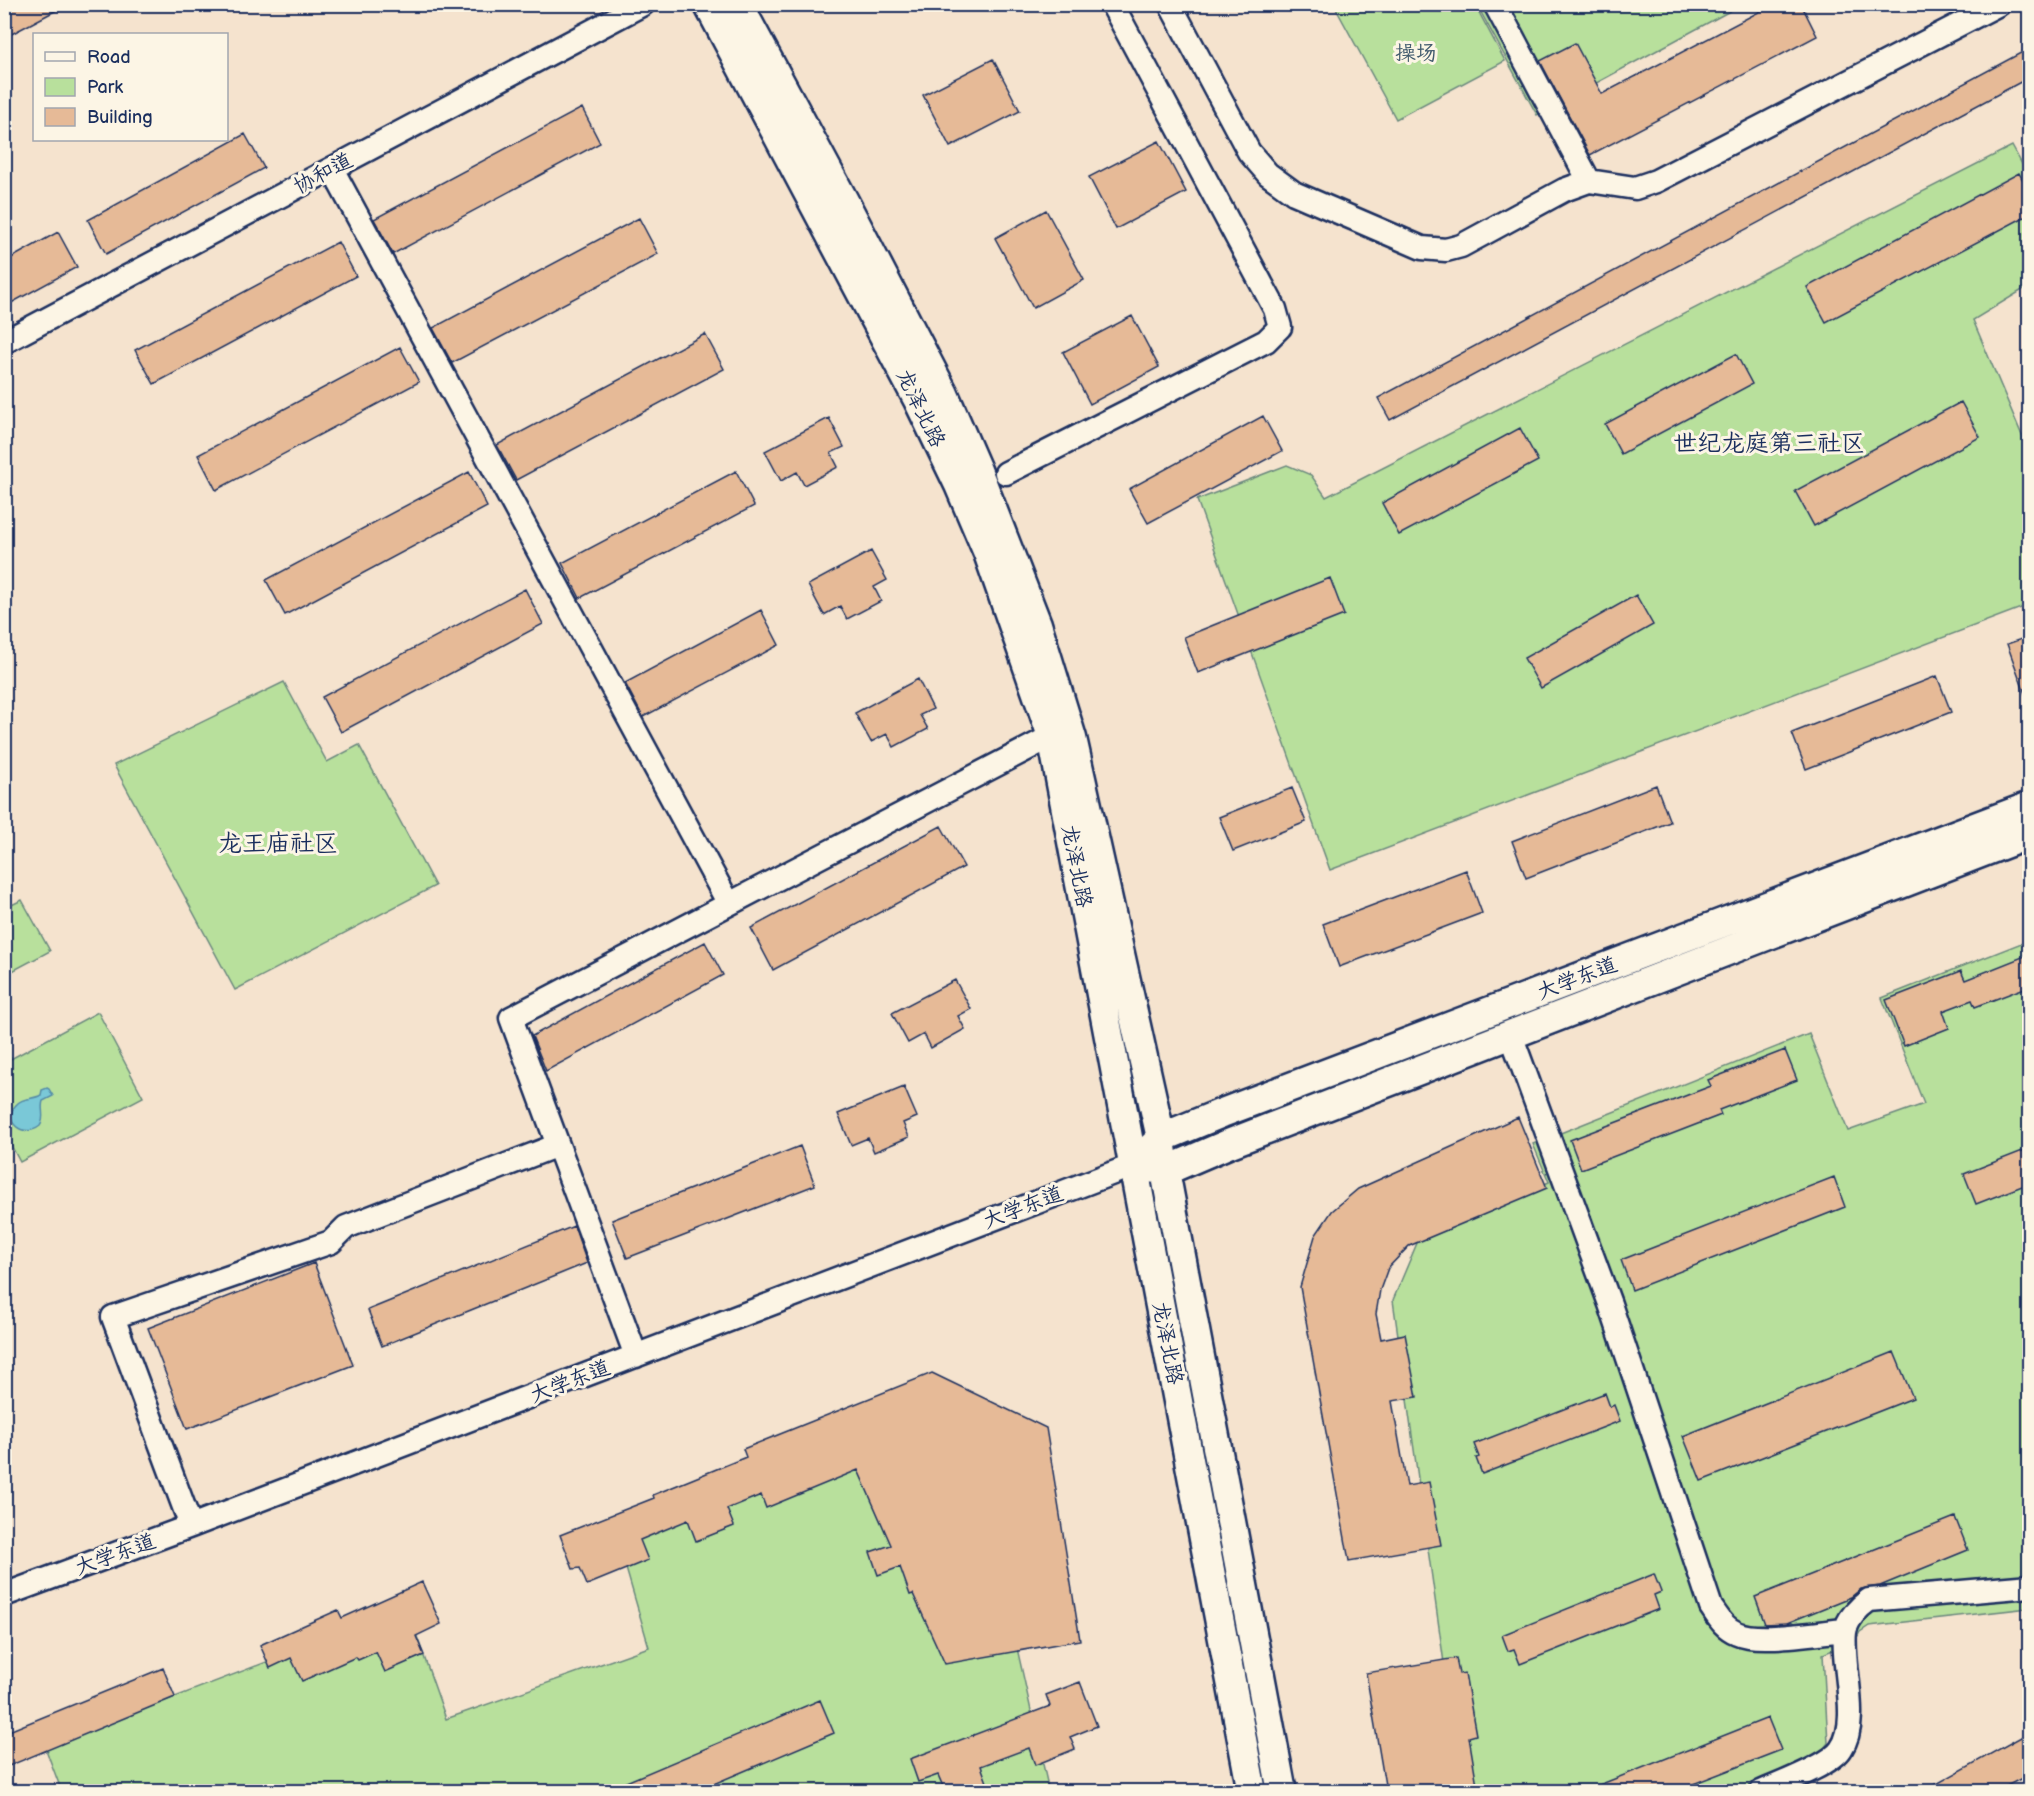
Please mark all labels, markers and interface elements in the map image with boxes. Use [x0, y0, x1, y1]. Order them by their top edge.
legend [33, 33, 228, 141]
park label: 操场 [1395, 41, 1437, 66]
text: Road [87, 47, 131, 68]
text: Park [87, 77, 123, 98]
text: Building [87, 107, 153, 128]
street label: 协和道 [290, 148, 357, 199]
street label: 龙泽北路 [891, 365, 950, 451]
district label: 世纪龙庭第三社区 [1673, 429, 1865, 458]
street label: 龙泽北路 [1056, 822, 1097, 910]
district label: 龙王庙社区 [218, 829, 338, 858]
street label: 大学东道 [1533, 952, 1621, 1005]
street label: 大学东道 [979, 1181, 1067, 1234]
street label: 龙泽北路 [1147, 1299, 1188, 1387]
street label: 大学东道 [526, 1355, 614, 1408]
street label: 大学东道 [71, 1528, 159, 1581]

